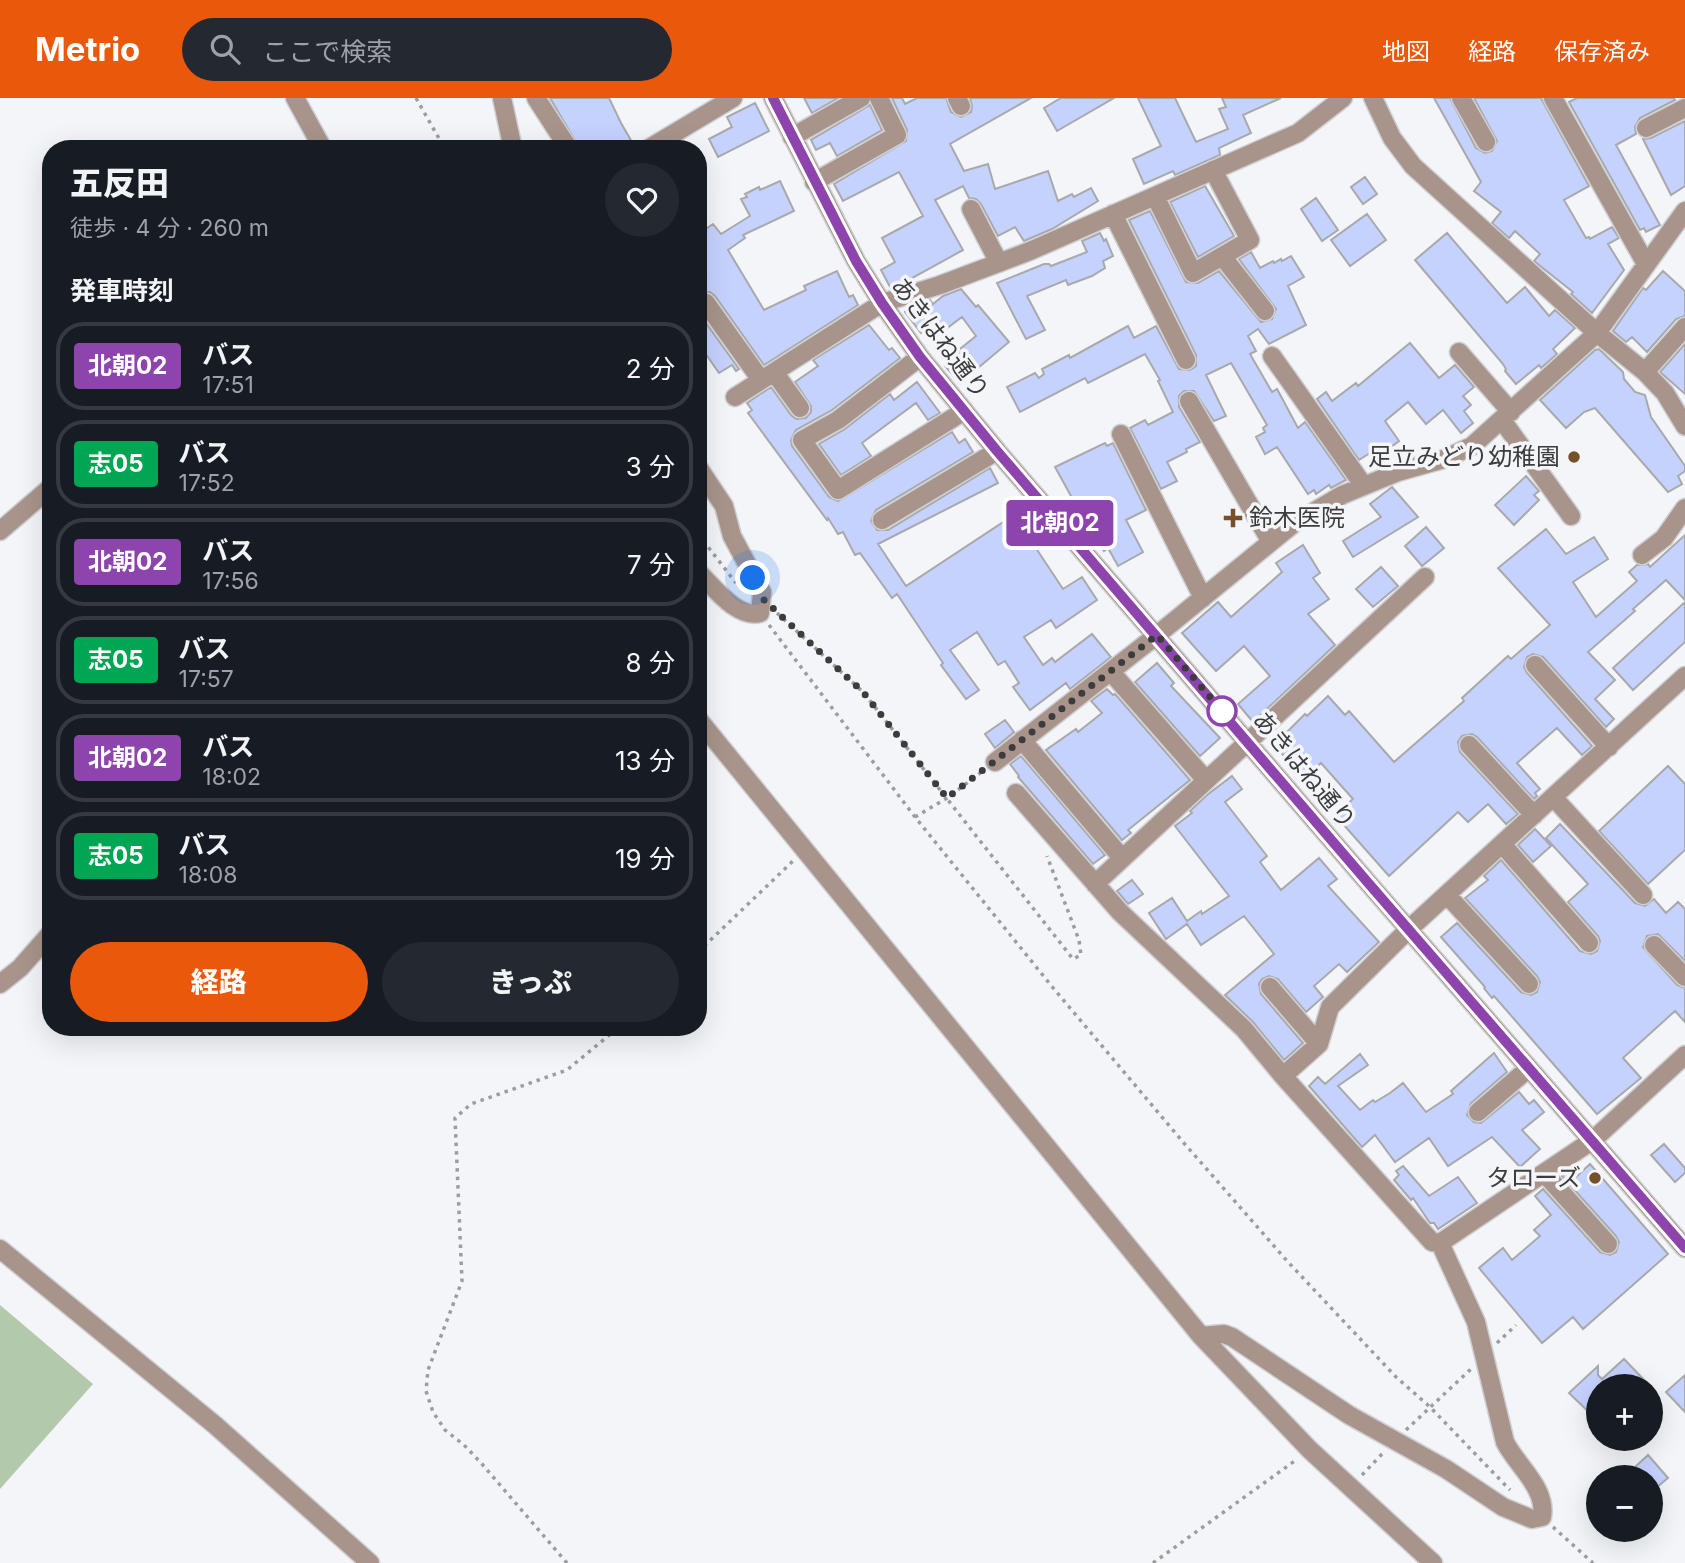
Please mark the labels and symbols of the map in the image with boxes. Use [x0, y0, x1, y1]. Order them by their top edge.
street label: あきはね通り [885, 271, 995, 404]
place label: 足立みどり幼稚園 [1368, 442, 1560, 471]
marker: 足立みどり幼稚園 [1566, 449, 1582, 465]
line badge: 北朝02 [1011, 500, 1109, 546]
place label: 鈴木医院 [1249, 503, 1345, 532]
marker: 鈴木医院 [1223, 508, 1243, 528]
your location [735, 560, 770, 595]
unlabelled marker [1207, 696, 1237, 726]
street label: あきはね通り [1247, 705, 1362, 834]
place label: タローズ [1486, 1163, 1581, 1192]
marker: タローズ [1587, 1170, 1603, 1186]

